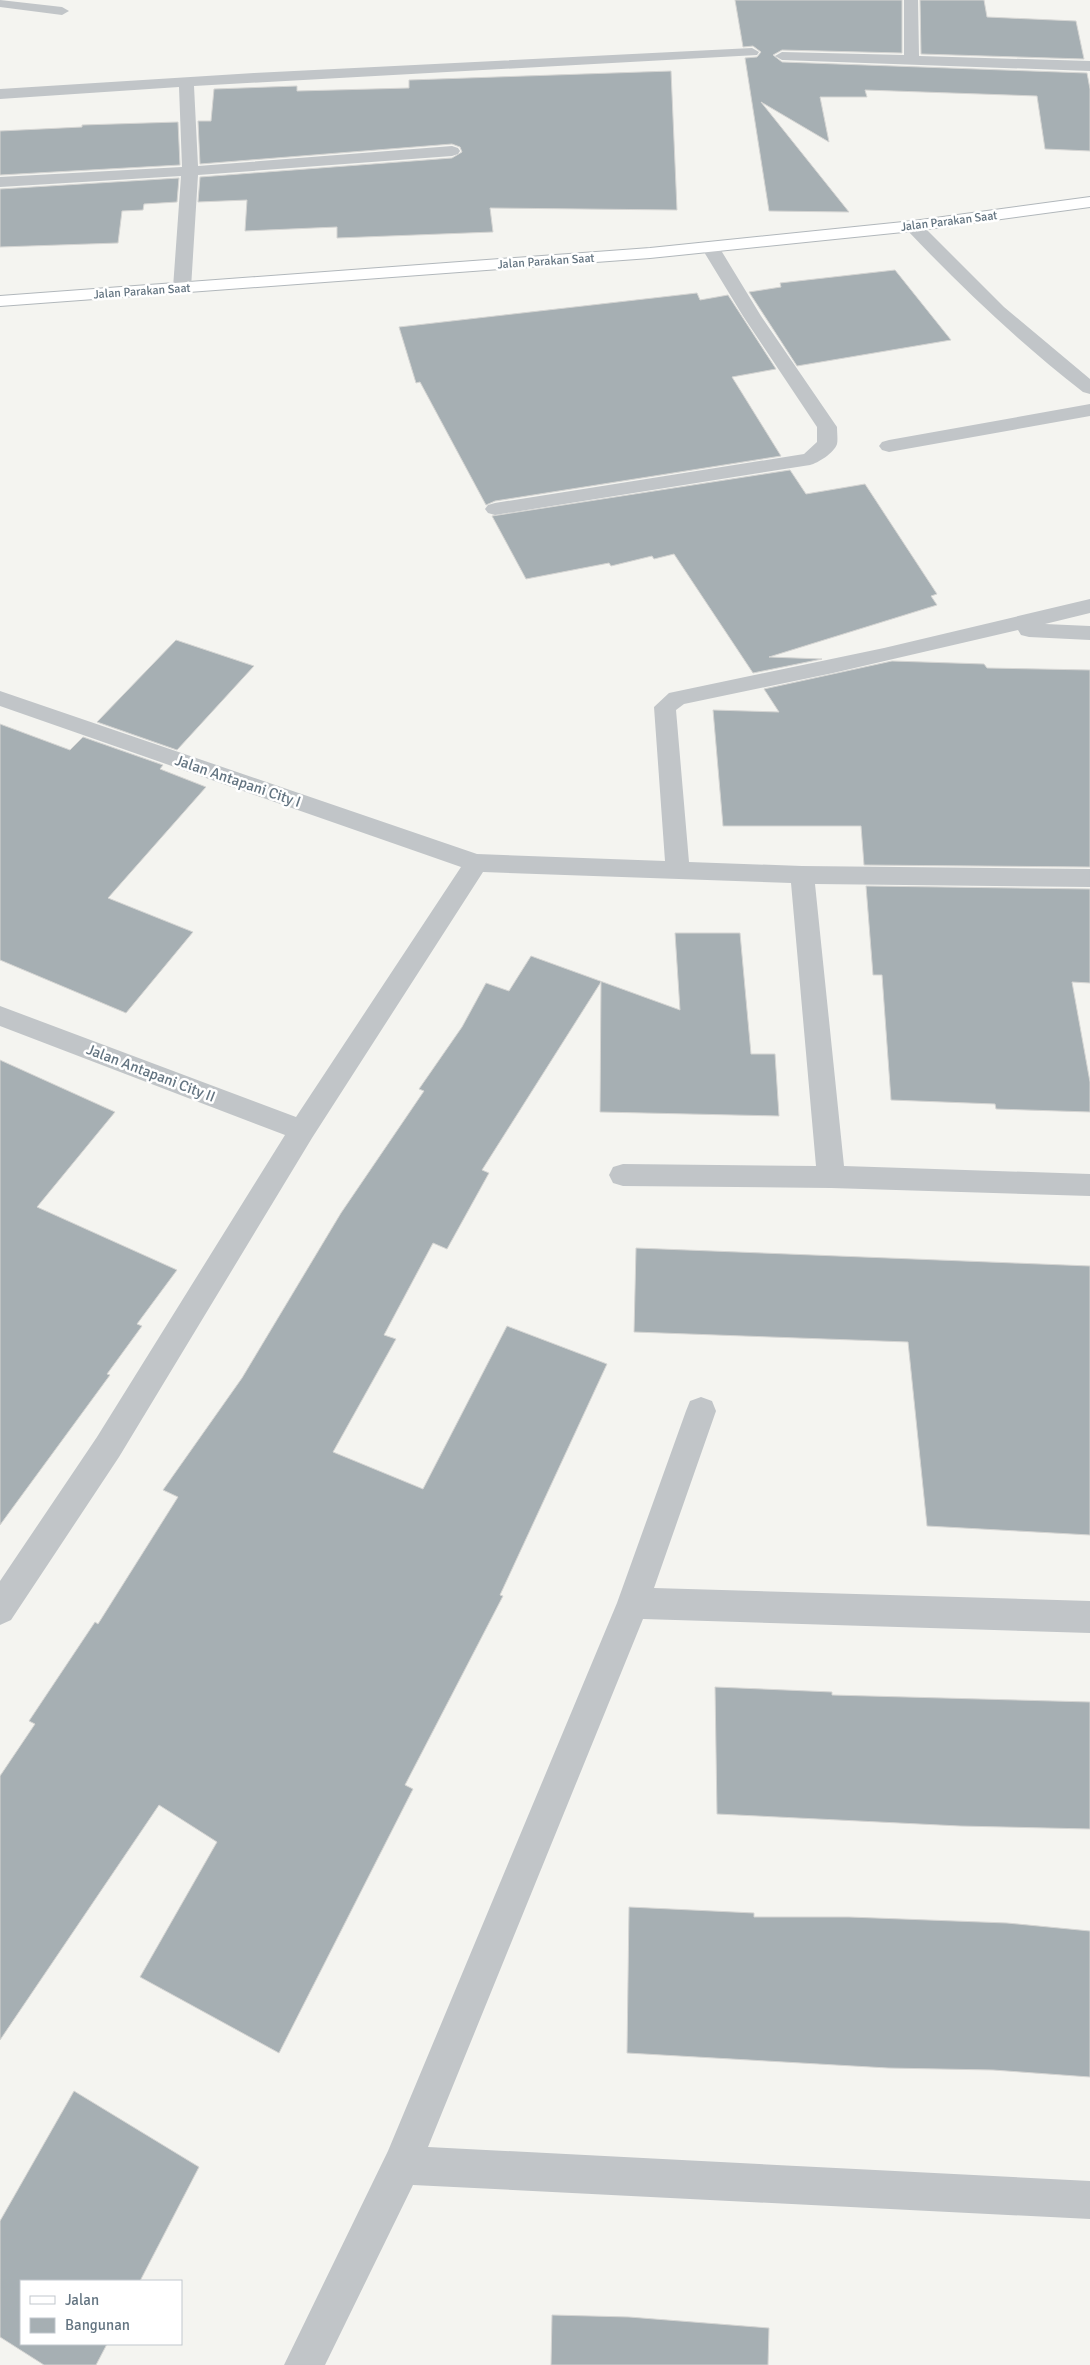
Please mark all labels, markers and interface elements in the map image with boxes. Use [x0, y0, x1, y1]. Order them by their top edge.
street label: Jalan Parakan Saat [900, 208, 998, 235]
street label: Jalan Parakan Saat [497, 251, 595, 272]
street label: Jalan Parakan Saat [93, 281, 191, 302]
street label: Jalan Antapani City I [173, 751, 303, 811]
street label: Jalan Antapani City II [84, 1040, 218, 1106]
legend [20, 2280, 182, 2345]
text: Jalan [65, 2291, 99, 2309]
text: Bangunan [65, 2316, 130, 2334]

